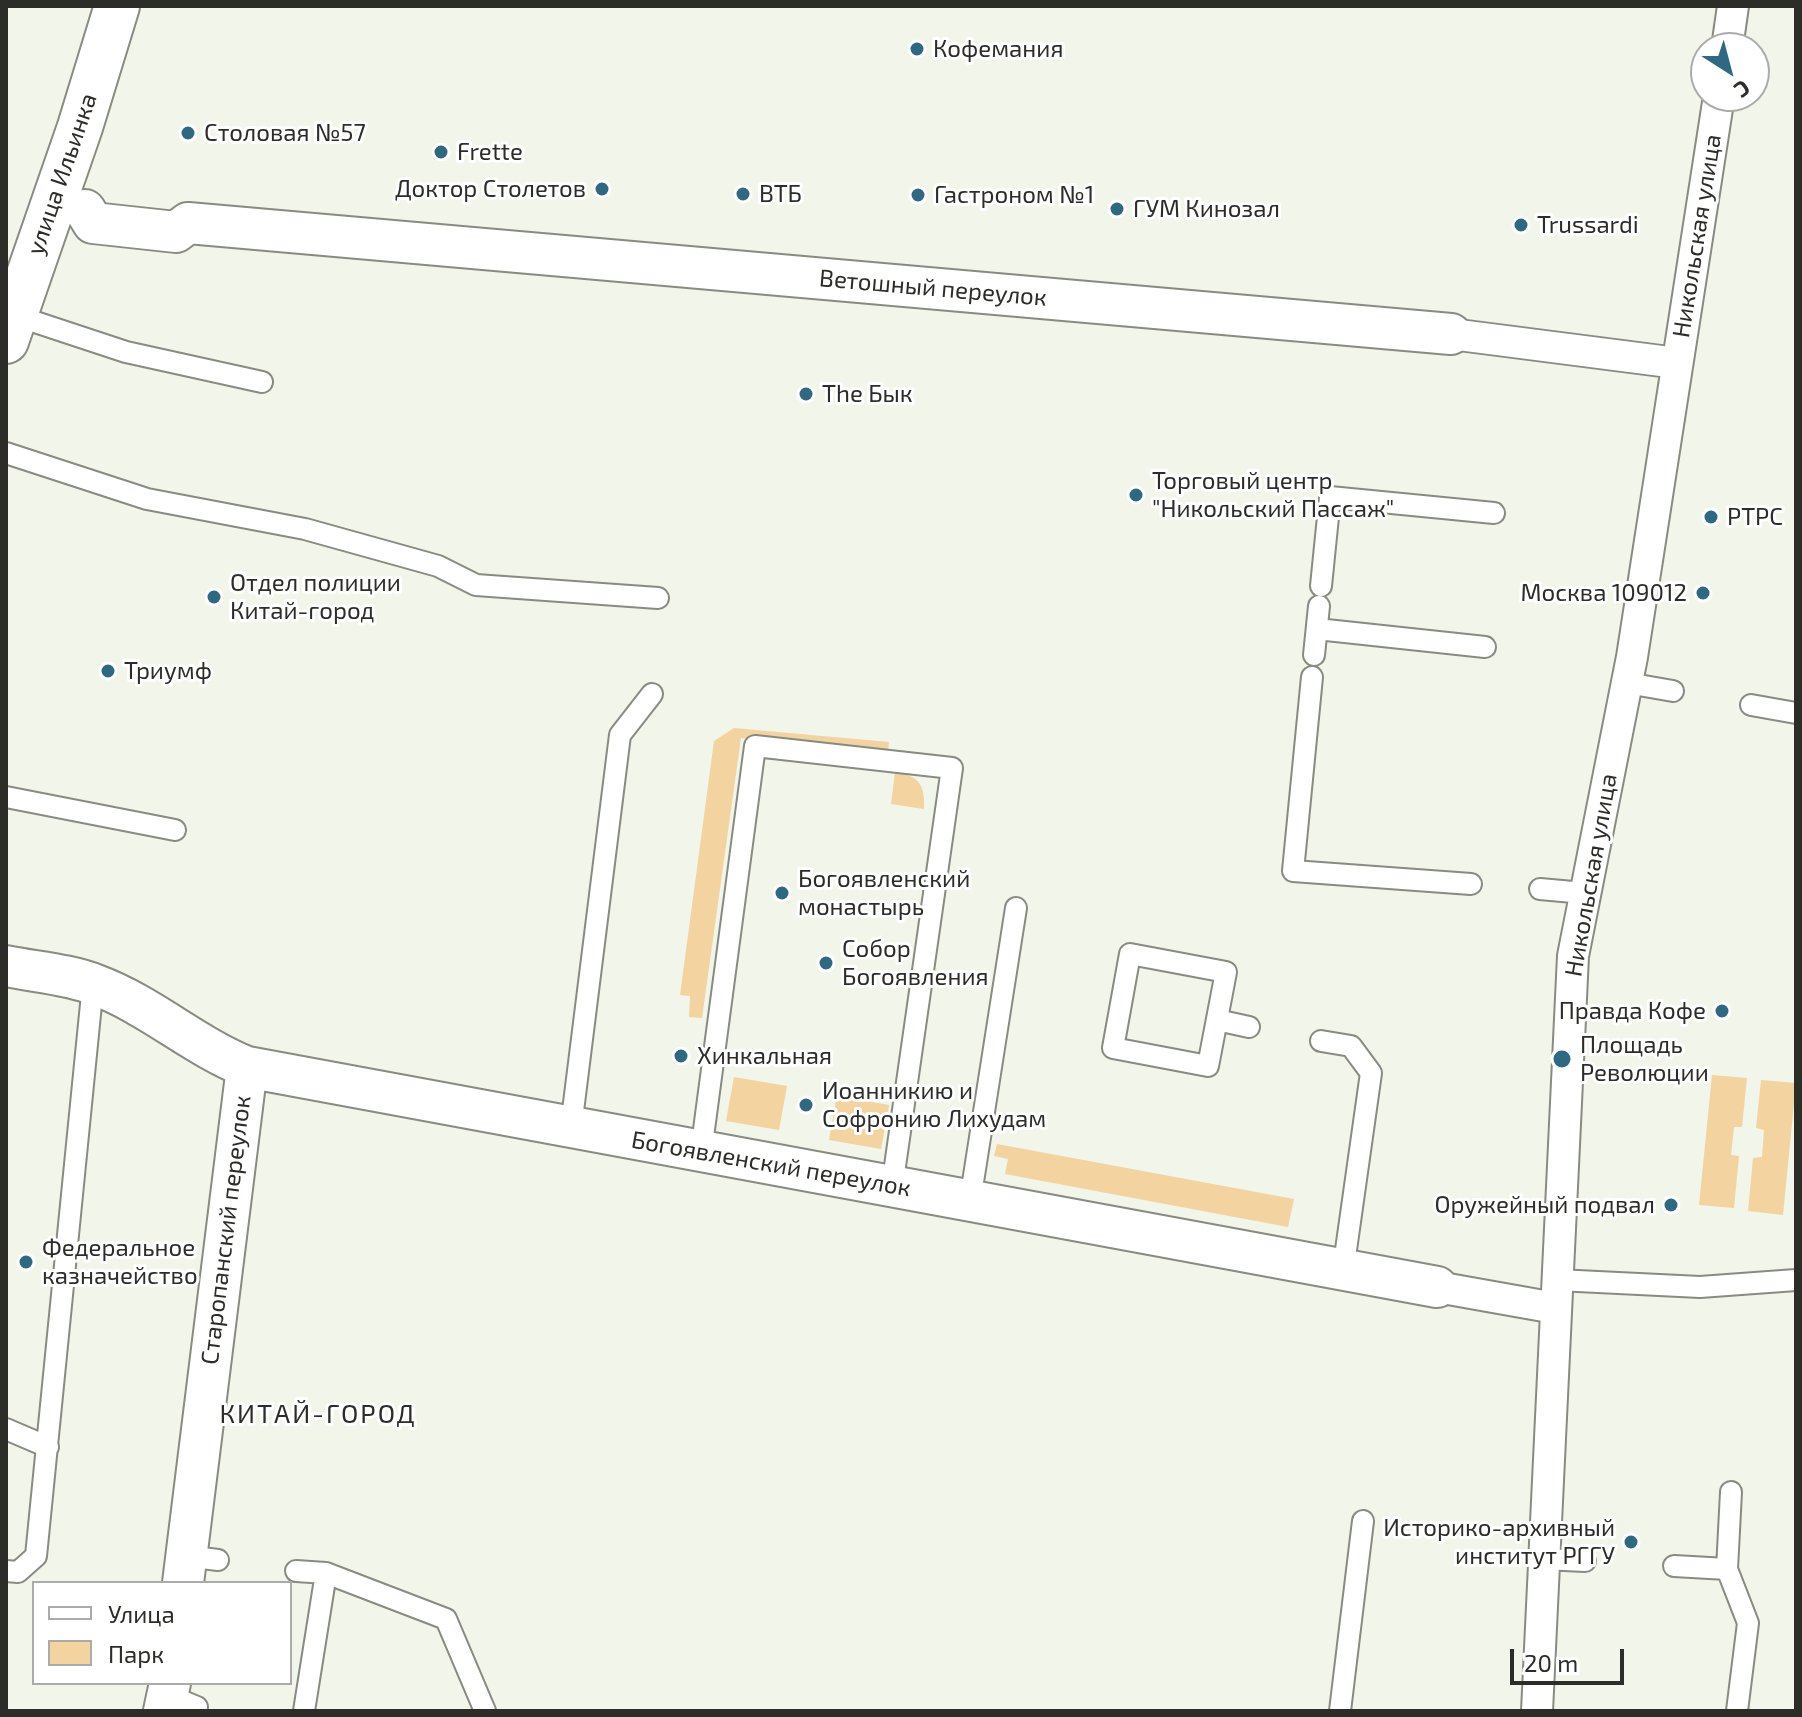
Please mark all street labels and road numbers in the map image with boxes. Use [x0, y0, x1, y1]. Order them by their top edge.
street label: улица Ильинка [21, 89, 103, 259]
street label: Никольская улица [1667, 132, 1727, 340]
street label: Ветошный переулок [818, 264, 1048, 312]
street label: Никольская улица [1559, 771, 1623, 979]
street label: Старопанский переулок [195, 1094, 257, 1366]
street label: Богоявленский переулок [629, 1125, 913, 1203]

